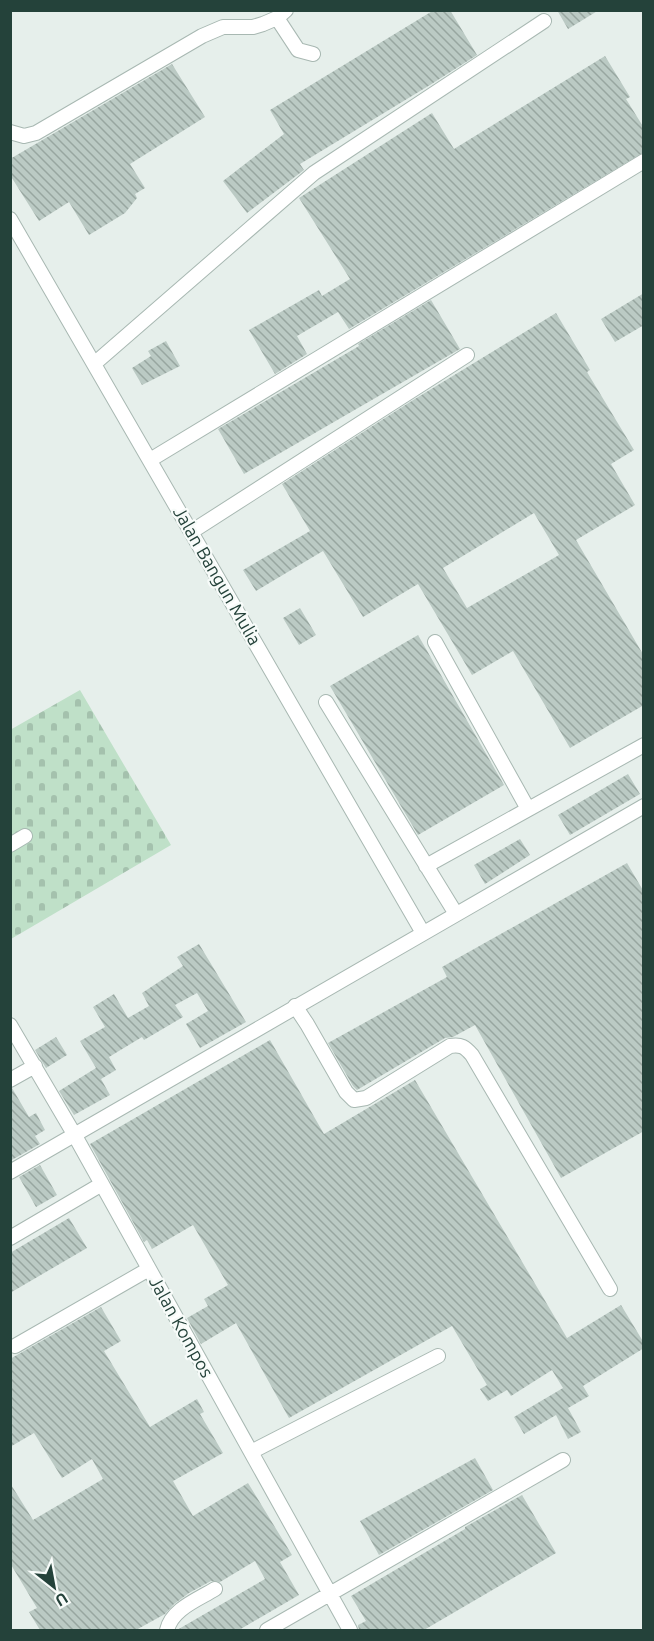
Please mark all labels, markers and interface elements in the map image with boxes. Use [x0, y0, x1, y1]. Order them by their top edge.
street label: Jalan Bangun Mulia [170, 503, 266, 648]
street label: Jalan Kompos [146, 1273, 218, 1381]
north arrow [24, 1557, 84, 1617]
text: U [52, 1589, 71, 1610]

